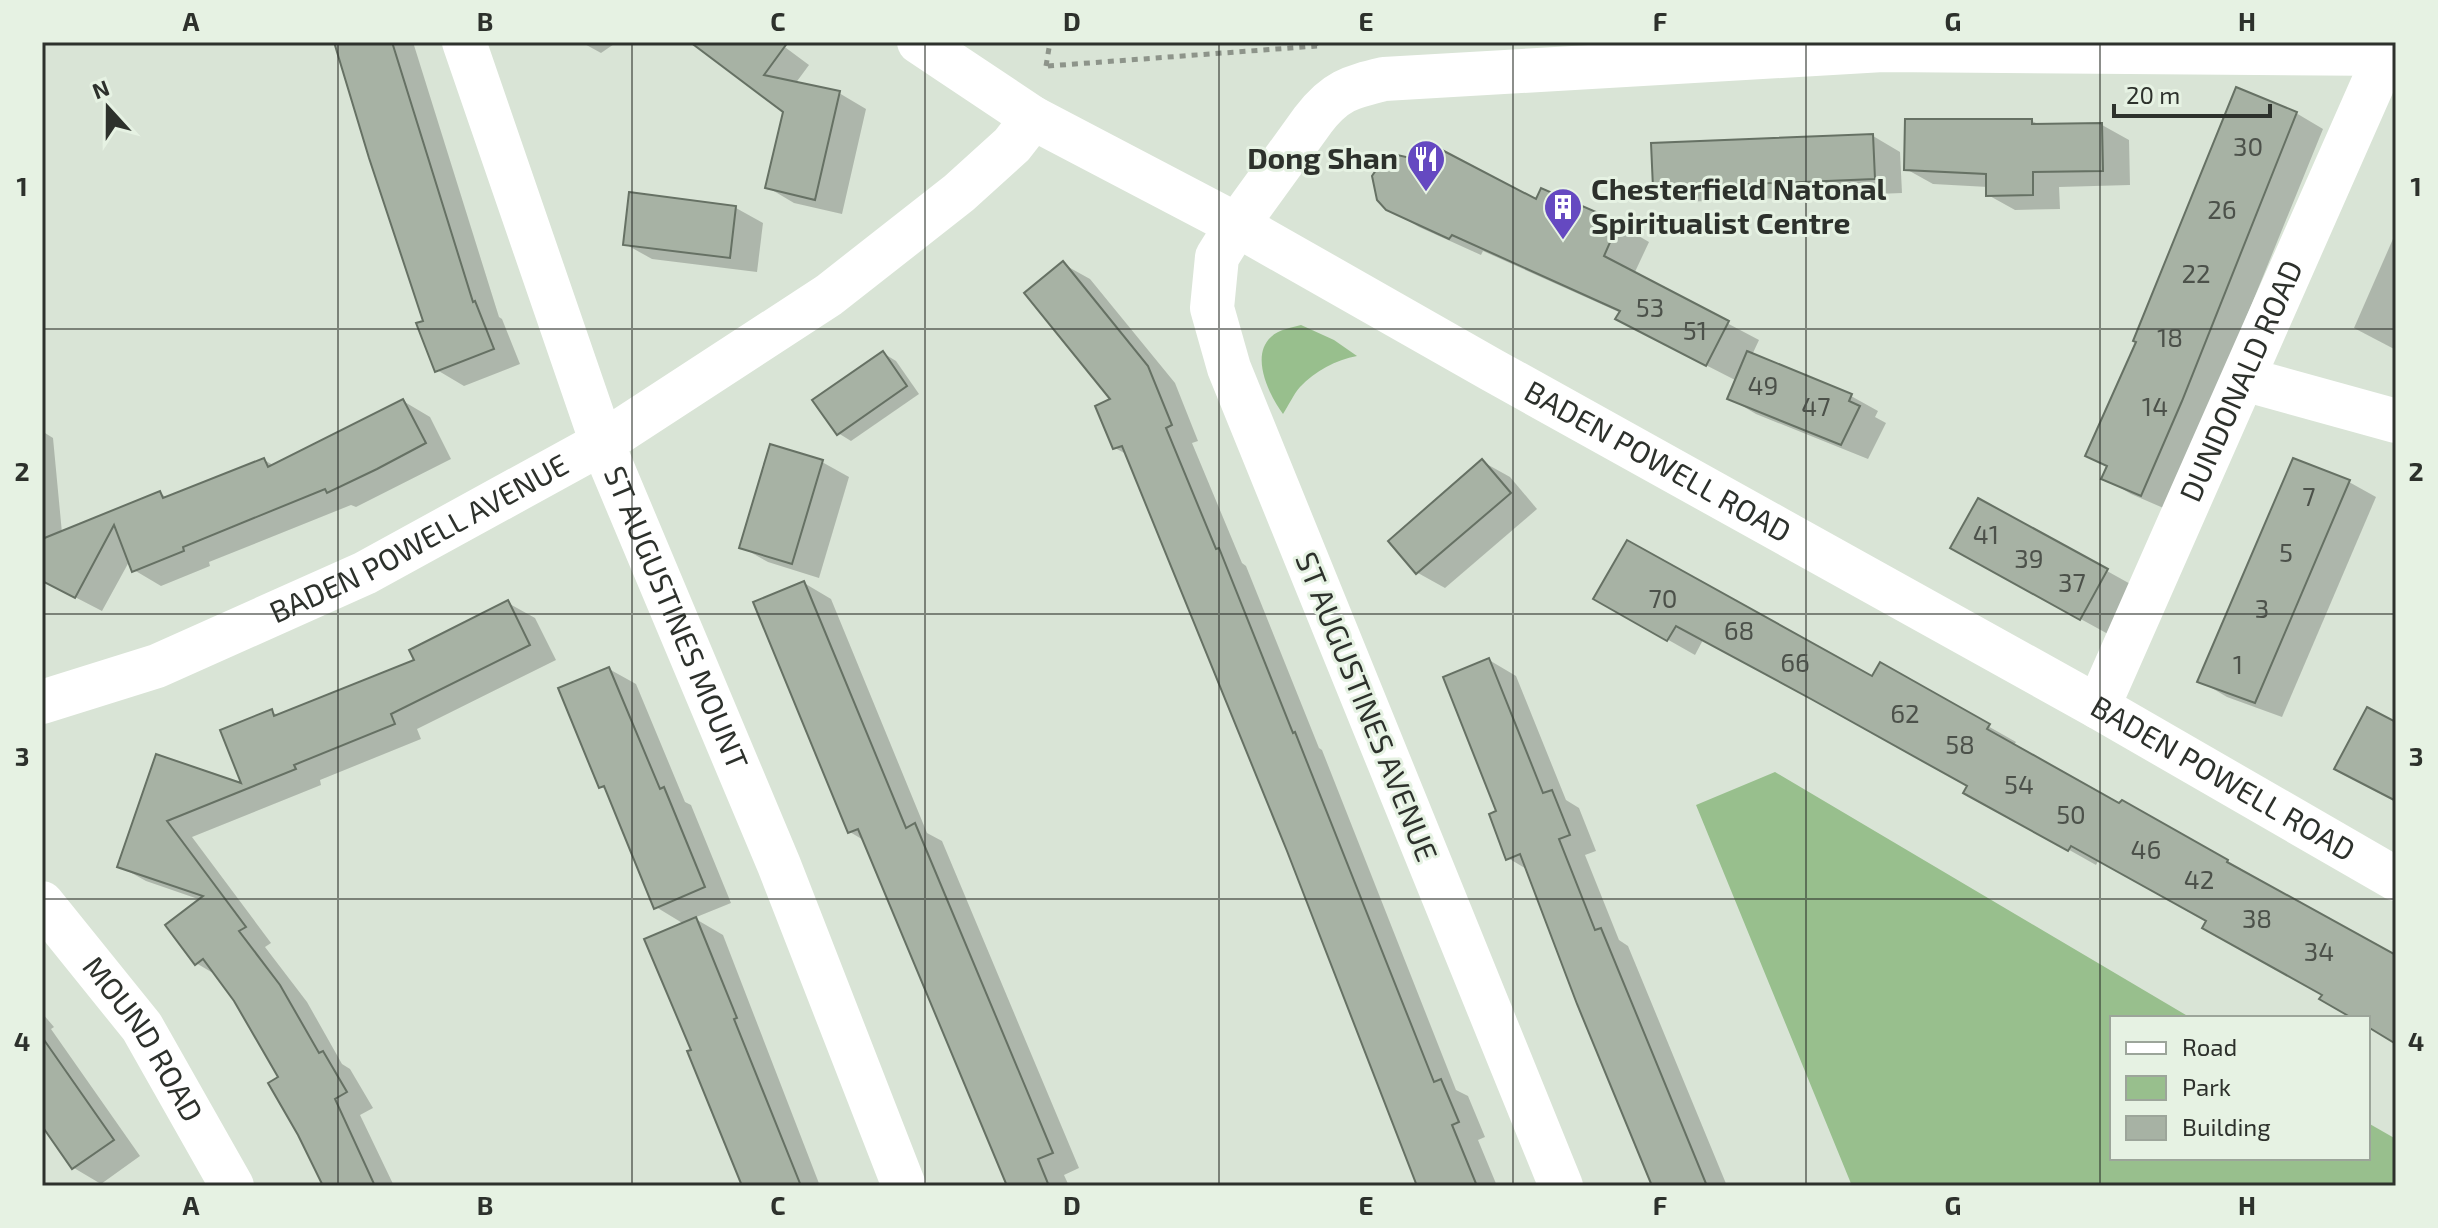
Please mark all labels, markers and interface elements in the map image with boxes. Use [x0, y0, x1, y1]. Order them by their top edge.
text: A [183, 5, 200, 36]
text: B [477, 5, 493, 36]
text: C [770, 5, 786, 36]
text: D [1063, 5, 1081, 36]
text: E [1358, 5, 1374, 36]
text: F [1653, 5, 1667, 36]
text: G [1945, 5, 1961, 36]
text: H [2238, 5, 2256, 36]
north arrow [68, 68, 148, 148]
scale bar [2114, 68, 2270, 118]
text: N [88, 73, 113, 103]
text: 20 m [2126, 80, 2180, 109]
house number: 30 [2233, 130, 2263, 161]
restaurant icon: Dong Shan [1405, 138, 1447, 193]
place label: Dong Shan [1247, 139, 1398, 175]
text: 1 [16, 170, 28, 201]
place label: Chesterfield Natonal Spiritualist Centre [1591, 170, 1887, 240]
text: 1 [2410, 170, 2422, 201]
building icon: Chesterfield Natonal Spiritualist Centre [1542, 186, 1584, 241]
house number: 26 [2207, 193, 2237, 224]
street label: DUNDONALD ROAD [2171, 254, 2309, 507]
house number: 22 [2181, 257, 2211, 288]
house number: 53 [1636, 291, 1664, 322]
house number: 51 [1683, 314, 1707, 345]
house number: 18 [2157, 321, 2183, 352]
house number: 49 [1748, 369, 1778, 400]
street label: BADEN POWELL ROAD [1519, 372, 1798, 549]
house number: 47 [1801, 390, 1831, 421]
house number: 14 [2142, 390, 2168, 421]
street label: BADEN POWELL AVENUE [264, 445, 574, 629]
text: 2 [14, 455, 30, 486]
text: 2 [2408, 455, 2424, 486]
street label: ST AUGUSTINES MOUNT [598, 460, 757, 774]
house number: 7 [2302, 480, 2316, 511]
house number: 41 [1973, 518, 1999, 549]
house number: 5 [2279, 536, 2293, 567]
house number: 39 [2014, 542, 2044, 573]
street label: ST AUGUSTINES AVENUE [1289, 546, 1446, 866]
house number: 37 [2058, 566, 2086, 597]
house number: 70 [1649, 582, 1678, 613]
house number: 3 [2255, 592, 2269, 623]
house number: 68 [1724, 614, 1754, 645]
house number: 66 [1780, 646, 1810, 677]
house number: 1 [2233, 648, 2243, 679]
street label: BADEN POWELL ROAD [2085, 687, 2362, 867]
house number: 62 [1890, 697, 1920, 728]
house number: 58 [1945, 728, 1975, 759]
text: 3 [15, 740, 29, 771]
text: 3 [2409, 740, 2423, 771]
house number: 54 [2004, 768, 2034, 799]
house number: 50 [2056, 798, 2086, 829]
house number: 46 [2131, 833, 2161, 864]
house number: 42 [2184, 863, 2214, 894]
house number: 38 [2242, 902, 2272, 933]
house number: 34 [2304, 935, 2334, 966]
street label: MOUND ROAD [76, 948, 212, 1127]
legend [2110, 1016, 2370, 1160]
text: 4 [14, 1025, 30, 1056]
text: 4 [2408, 1025, 2424, 1056]
text: Road [2182, 1032, 2237, 1061]
text: Park [2182, 1072, 2231, 1101]
text: Building [2182, 1112, 2271, 1141]
text: A [183, 1189, 200, 1220]
text: B [477, 1189, 493, 1220]
text: C [770, 1189, 786, 1220]
text: D [1063, 1189, 1081, 1220]
text: E [1358, 1189, 1374, 1220]
text: F [1653, 1189, 1667, 1220]
text: G [1945, 1189, 1961, 1220]
text: H [2238, 1189, 2256, 1220]

